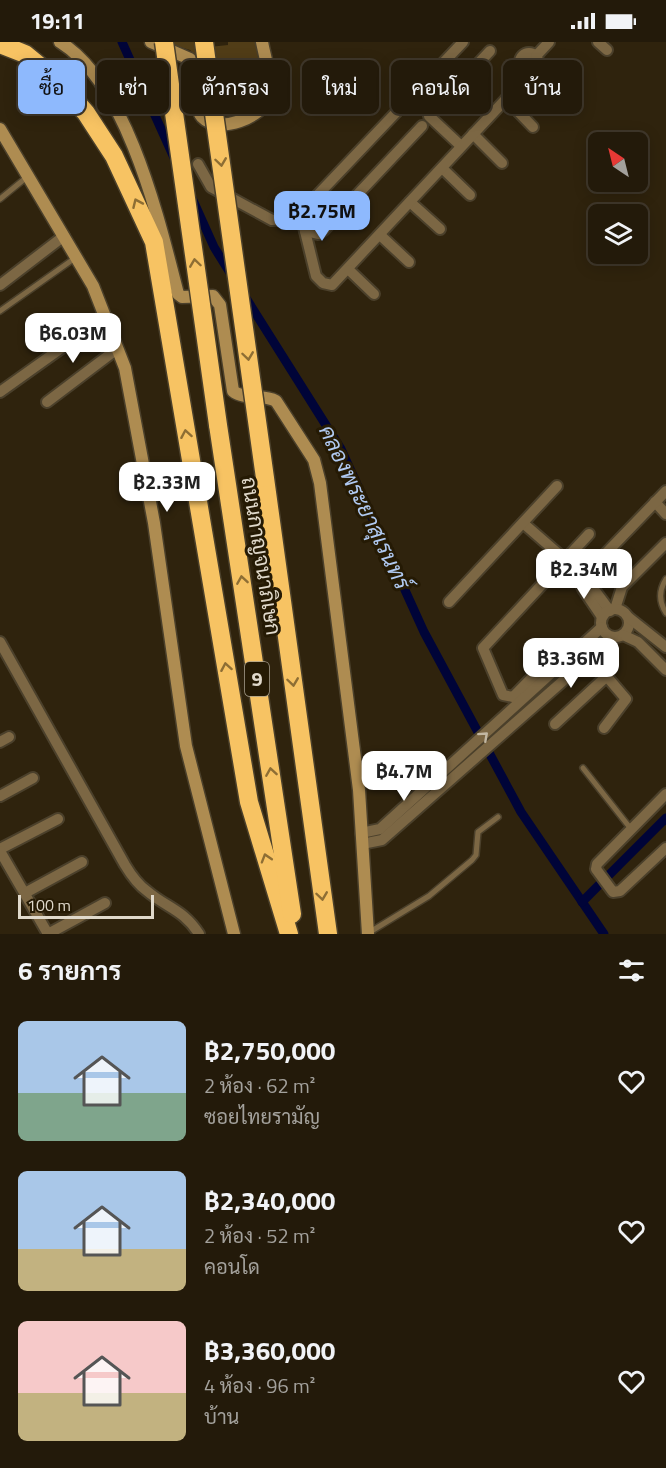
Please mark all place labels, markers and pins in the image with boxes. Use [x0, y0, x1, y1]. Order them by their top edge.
pin: ฿2.75M [273, 191, 371, 242]
pin: ฿6.03M [24, 313, 122, 364]
pin: ฿2.33M [118, 462, 216, 513]
pin: ฿2.34M [535, 549, 633, 600]
pin: ฿3.36M [522, 638, 620, 689]
pin: ฿4.7M [362, 751, 446, 802]

